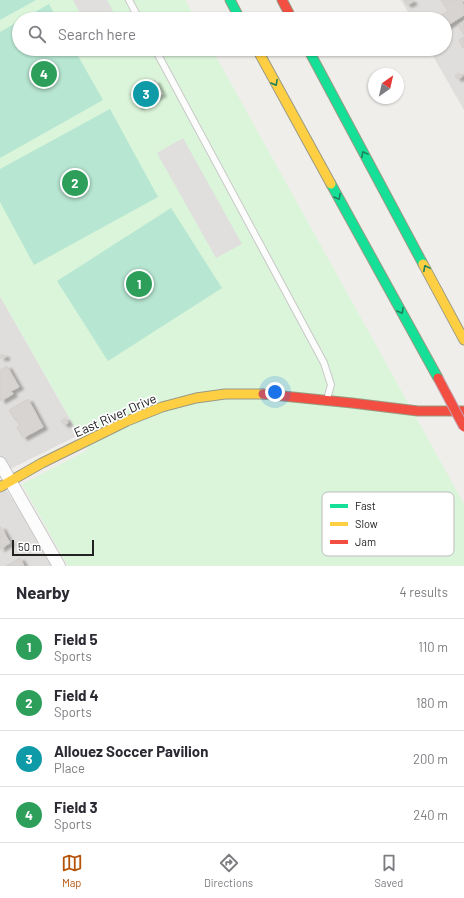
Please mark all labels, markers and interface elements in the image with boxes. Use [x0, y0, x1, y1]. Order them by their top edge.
search box [12, 12, 452, 56]
icon: search [26, 23, 48, 45]
text: Search here [58, 25, 136, 43]
pin: 4 [31, 59, 57, 89]
north arrow [368, 68, 404, 104]
pin: 3 [133, 79, 159, 109]
one-way arrow [271, 79, 278, 86]
one-way arrow [362, 151, 369, 158]
pin: 2 [62, 168, 88, 198]
one-way arrow [333, 193, 341, 200]
one-way arrow [423, 265, 430, 272]
pin: 1 [126, 269, 152, 299]
one-way arrow [396, 307, 403, 314]
your location [265, 382, 285, 402]
street label: East River Drive [71, 390, 159, 440]
legend [322, 492, 454, 556]
text: Fast [355, 499, 376, 512]
text: Slow [355, 517, 378, 530]
text: Jam [355, 535, 376, 548]
scale bar [12, 538, 94, 557]
text: 50 m [18, 540, 41, 553]
text: Nearby [16, 582, 70, 602]
text: 4 results [400, 584, 448, 600]
text: Field 5 [54, 630, 98, 648]
text: 1 [27, 639, 31, 655]
text: 110 m [418, 639, 448, 655]
text: Sports [54, 648, 92, 664]
text: Field 4 [54, 686, 99, 704]
text: 2 [25, 695, 33, 711]
text: 180 m [416, 695, 448, 711]
text: Sports [54, 704, 92, 720]
text: Allouez Soccer Pavilion [54, 742, 208, 760]
text: 3 [25, 751, 33, 767]
text: 200 m [413, 751, 448, 767]
text: Place [54, 760, 85, 776]
text: Field 3 [54, 798, 98, 816]
text: 4 [25, 807, 33, 823]
text: 240 m [413, 807, 448, 823]
text: Sports [54, 816, 92, 832]
tab: Map [61, 852, 83, 889]
tab: Directions [204, 852, 253, 889]
tab: Saved [374, 852, 403, 889]

